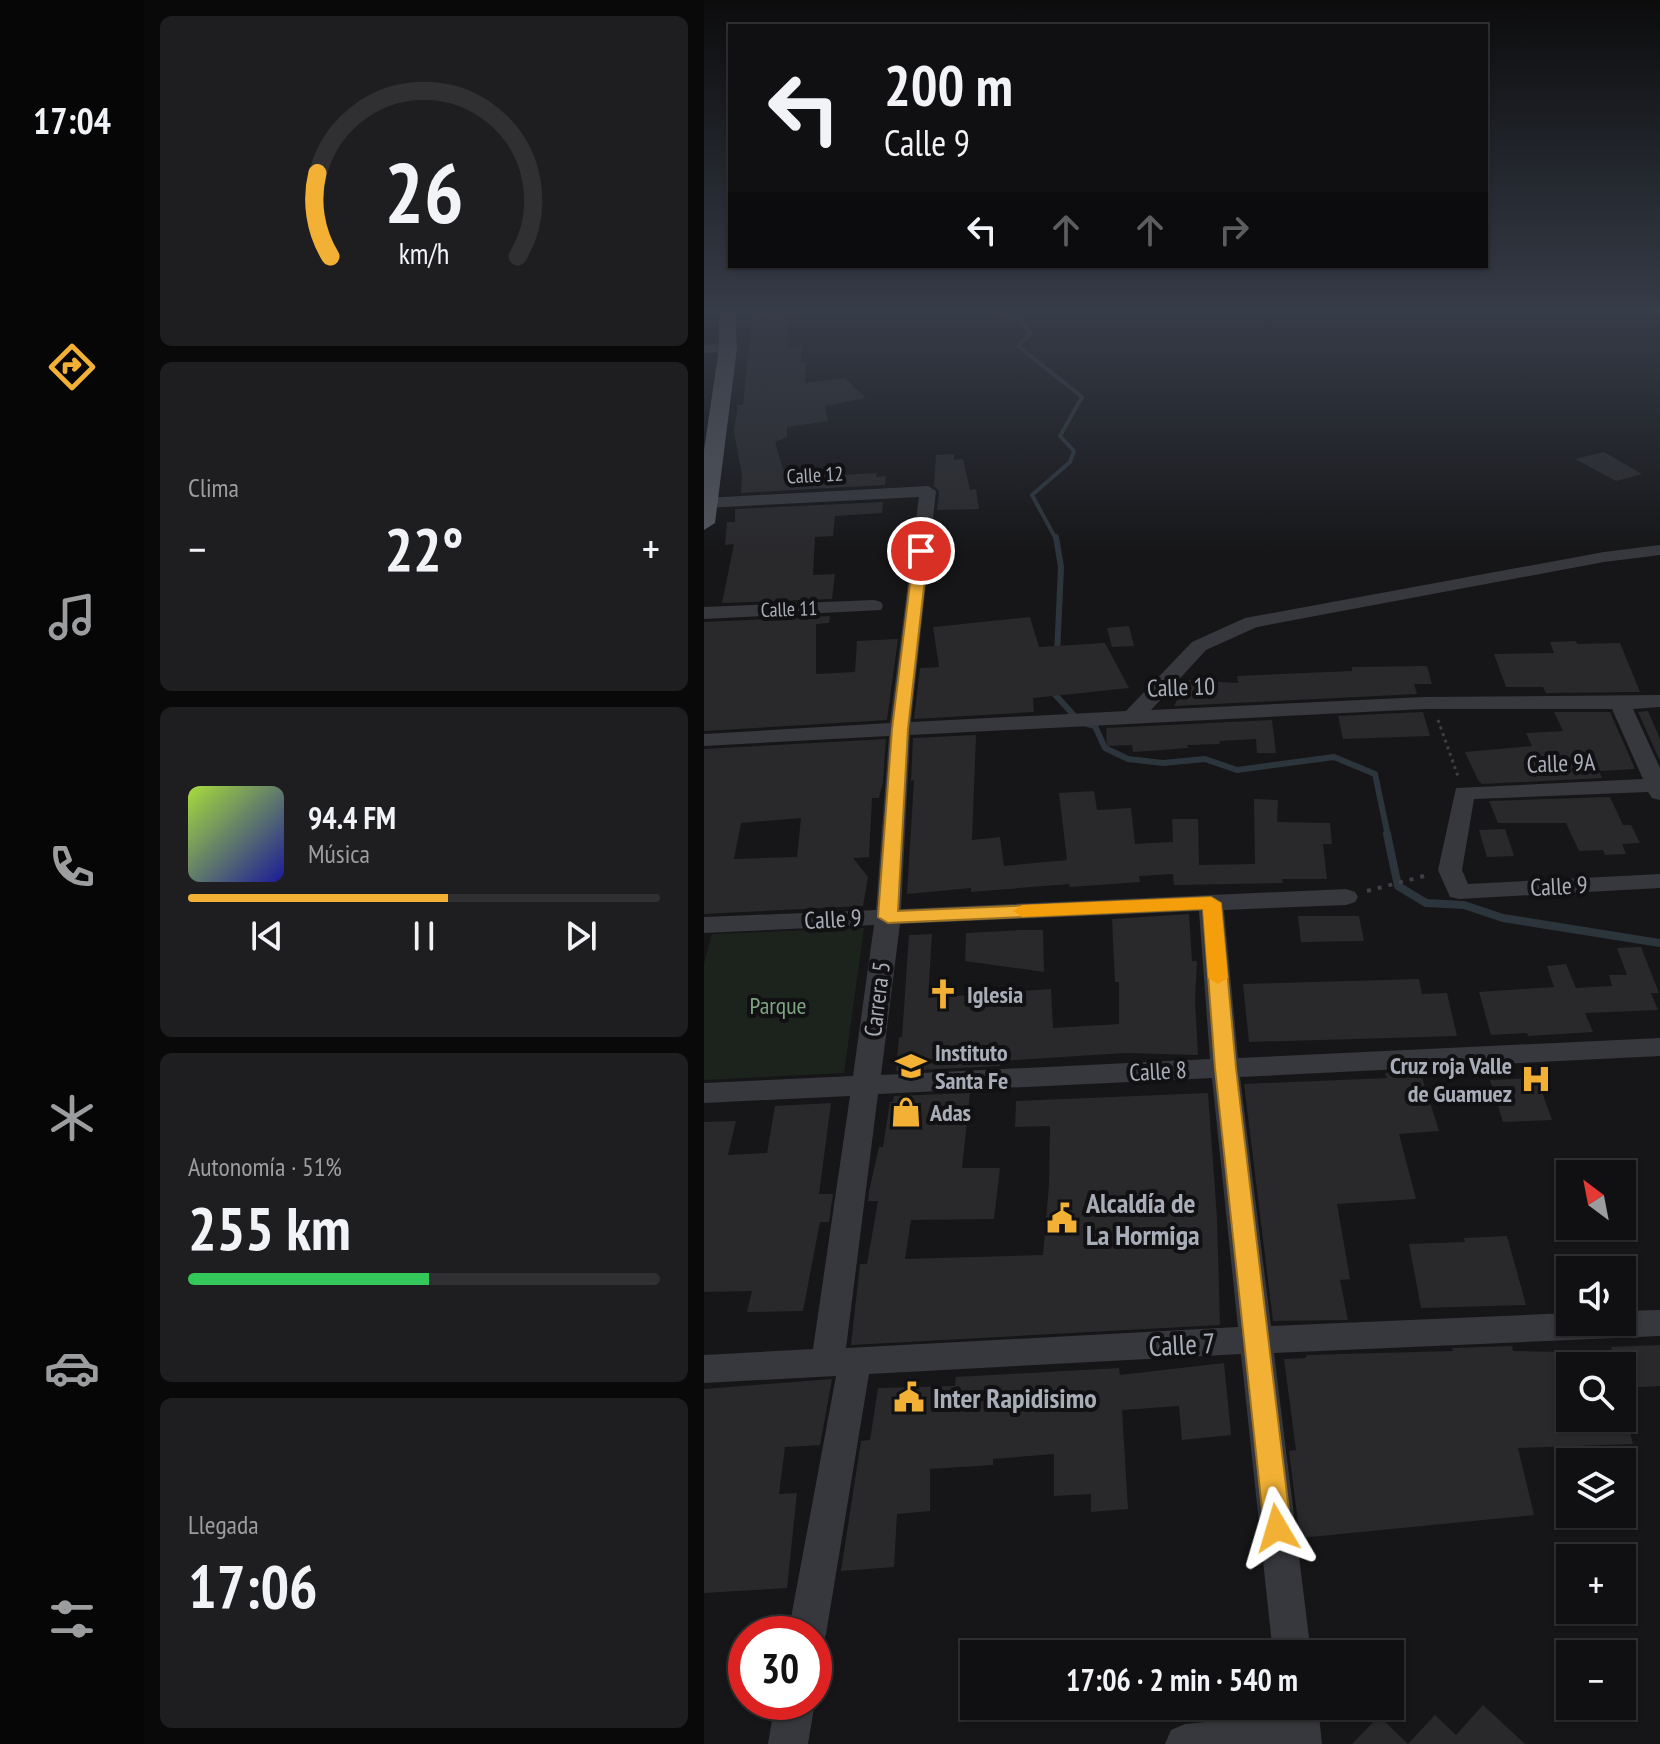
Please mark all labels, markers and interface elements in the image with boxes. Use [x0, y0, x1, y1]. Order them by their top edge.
text: 200 m [884, 49, 1013, 121]
icon: left [752, 56, 856, 160]
text: 17:04 [33, 97, 111, 144]
text: Calle 9 [884, 119, 970, 166]
text: 26 [384, 137, 464, 245]
icon: left [960, 208, 1004, 252]
icon: ahead [1044, 208, 1088, 252]
icon: ahead [1128, 208, 1172, 252]
icon: right [1212, 208, 1256, 252]
text: km/h [399, 235, 449, 272]
icon: directions [44, 339, 100, 395]
street label: Calle 12 [786, 461, 844, 489]
text: Clima [188, 471, 239, 504]
text: 22° [384, 510, 464, 588]
pin [887, 517, 955, 585]
text: − [188, 520, 206, 577]
text: + [642, 520, 660, 577]
icon: arrive [899, 529, 943, 573]
icon: music [44, 589, 100, 645]
street label: Calle 11 [760, 595, 818, 623]
street label: Calle 10 [1146, 670, 1216, 704]
street label: Calle 9A [1526, 746, 1596, 780]
text: 94.4 FM [308, 798, 396, 837]
text: Música [308, 837, 370, 870]
icon: phone [44, 839, 100, 895]
street label: Calle 9 [1530, 869, 1588, 903]
street label: Calle 9 [804, 902, 862, 936]
icon: previous [245, 914, 289, 958]
icon: pause [402, 914, 446, 958]
icon: next [559, 914, 603, 958]
street label: Carrera 5 [857, 960, 897, 1038]
church icon: Iglesia [926, 977, 960, 1011]
place label: Iglesia [967, 979, 1023, 1010]
park label: Parque [749, 990, 807, 1021]
place label: Instituto Santa Fe [935, 1037, 1008, 1096]
school or university icon: Instituto Santa Fe [894, 1049, 928, 1083]
place label: Cruz roja Valle de Guamuez [1390, 1050, 1512, 1109]
street label: Calle 8 [1129, 1054, 1187, 1088]
hospital icon: Cruz roja Valle de Guamuez [1519, 1062, 1553, 1096]
icon: climate [44, 1090, 100, 1146]
shop icon: Adas [889, 1095, 923, 1129]
place label: Adas [929, 1097, 971, 1128]
text: Autonomía · 51% [188, 1150, 342, 1183]
north arrow [1556, 1160, 1636, 1240]
map controls [1556, 1160, 1636, 1720]
place label: Alcaldía de La Hormiga [1085, 1184, 1200, 1253]
text: 255 km [188, 1189, 351, 1267]
public building icon: Alcaldía de La Hormiga [1045, 1201, 1079, 1235]
button: sound [1556, 1256, 1636, 1336]
street label: Calle 7 [1148, 1324, 1216, 1364]
icon: car [44, 1340, 100, 1396]
button: search [1556, 1352, 1636, 1432]
place label: Inter Rapidisimo [933, 1379, 1097, 1416]
public building icon: Inter Rapidisimo [892, 1380, 926, 1414]
button: layers [1556, 1448, 1636, 1528]
position arrow [1235, 1486, 1319, 1570]
text: Llegada [188, 1508, 259, 1541]
button: + [1556, 1544, 1636, 1624]
text: 17:06 [188, 1547, 318, 1625]
icon: filters [44, 1591, 100, 1647]
speed limit sign: 30 [728, 1616, 832, 1720]
button: − [1556, 1640, 1636, 1720]
text: 17:06 · 2 min · 540 m [1066, 1660, 1298, 1699]

